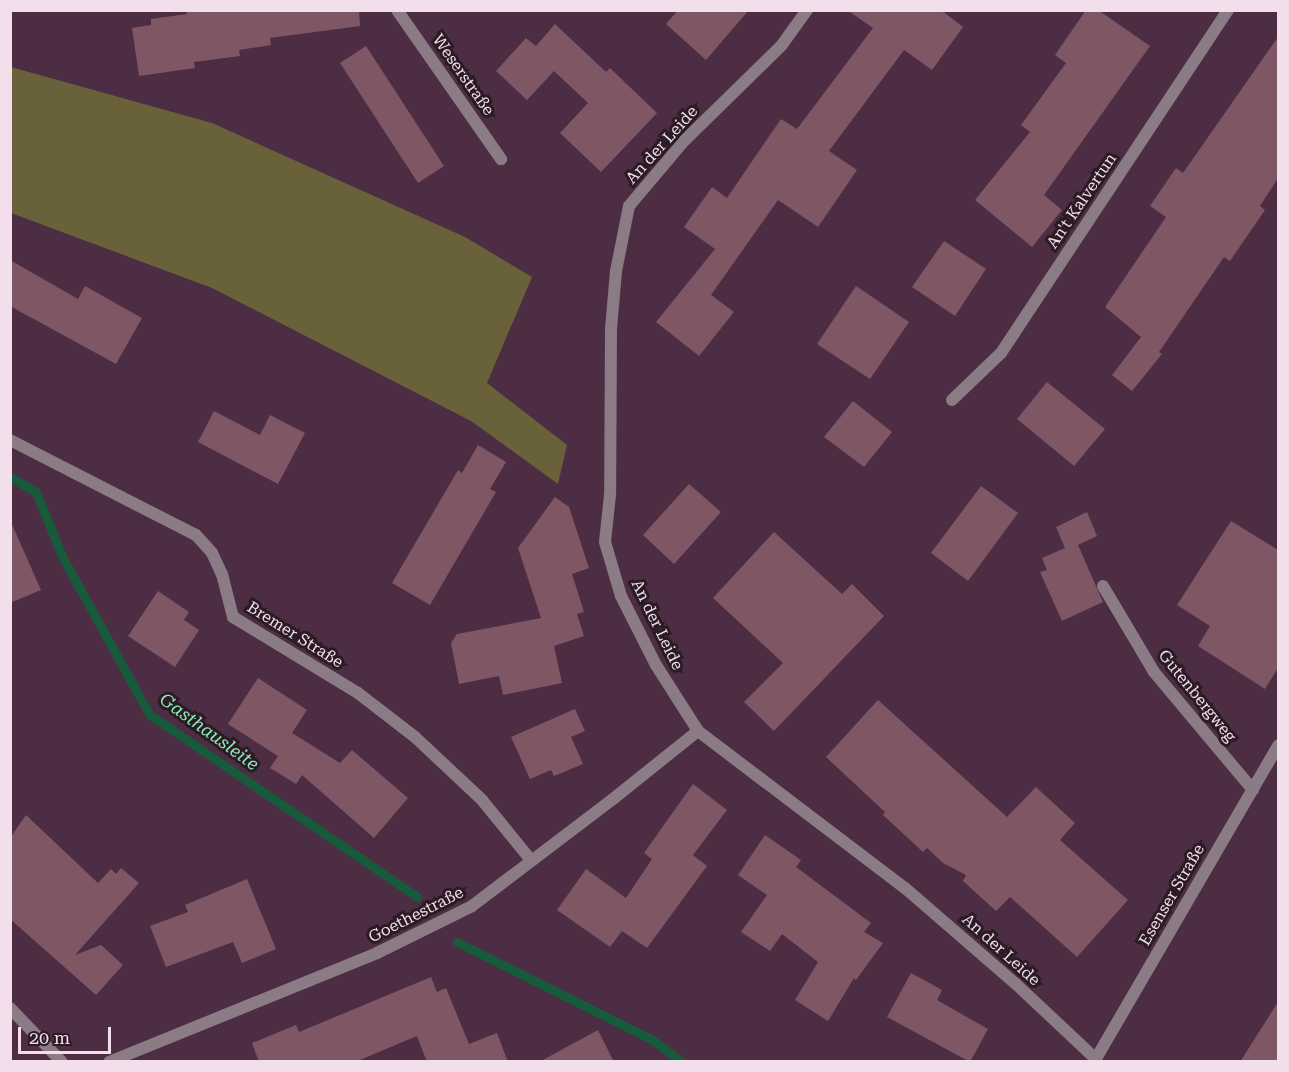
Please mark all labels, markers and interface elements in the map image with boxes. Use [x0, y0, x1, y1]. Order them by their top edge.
street label: Weserstraße [428, 31, 498, 119]
street label: An der Leide [622, 102, 702, 188]
street label: An't Kalvertun [1043, 150, 1121, 252]
street label: An der Leide [627, 577, 687, 673]
street label: Bremer Straße [243, 598, 347, 672]
street label: Gutenbergweg [1154, 646, 1240, 746]
water label: Gasthausleite [155, 689, 263, 775]
street label: Esenser Straße [1135, 841, 1209, 949]
street label: Goethestraße [365, 883, 467, 947]
street label: An der Leide [958, 910, 1044, 990]
scale bar [21, 1015, 114, 1053]
text: 20 m [29, 1027, 70, 1048]

